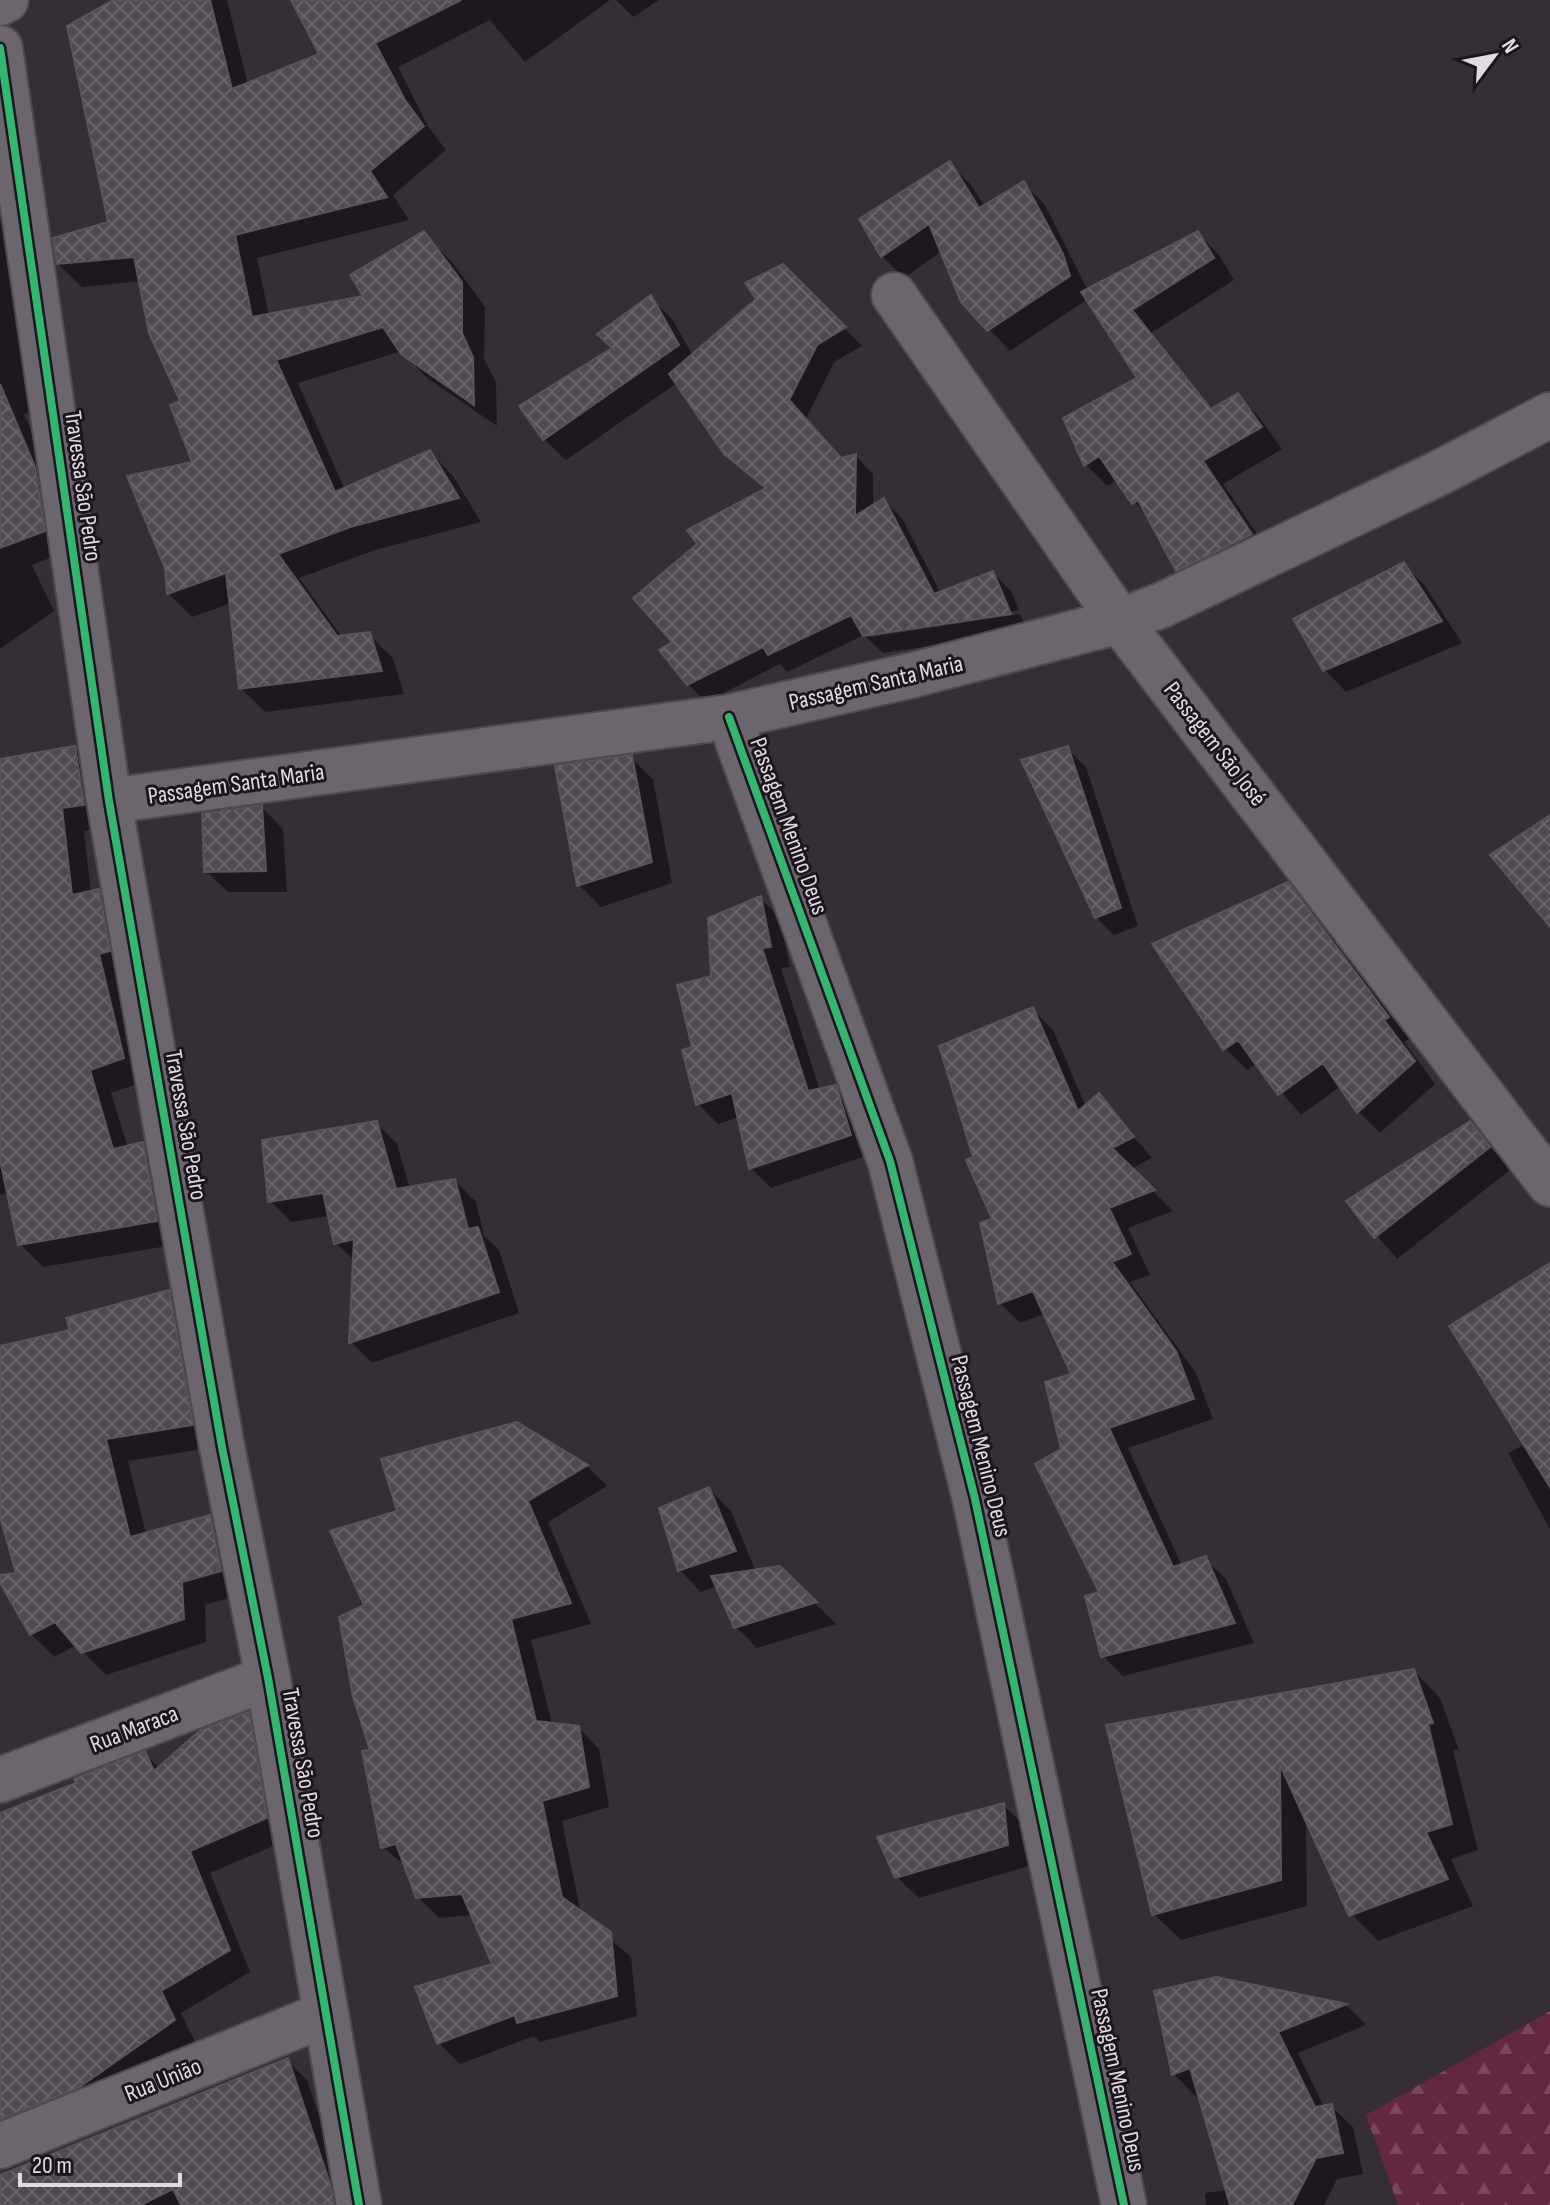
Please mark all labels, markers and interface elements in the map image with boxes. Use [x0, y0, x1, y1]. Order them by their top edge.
north arrow [1454, 16, 1534, 96]
text: N [1495, 34, 1524, 58]
street label: Travessa São Pedro [58, 409, 108, 563]
street label: Passagem Santa Maria [786, 649, 966, 717]
street label: Passagem São José [1157, 676, 1273, 812]
street label: Passagem Menino Deus [744, 734, 834, 918]
street label: Passagem Santa Maria [146, 757, 326, 811]
street label: Travessa São Pedro [159, 1048, 213, 1202]
street label: Passagem Menino Deus [944, 1352, 1018, 1540]
street label: Travessa São Pedro [276, 1686, 330, 1840]
street label: Rua Maraca [86, 1699, 182, 1759]
street label: Passagem Menino Deus [1084, 1986, 1152, 2174]
street label: Rua União [120, 2052, 206, 2108]
scale bar [20, 2137, 180, 2187]
text: 20 m [32, 2151, 72, 2180]

